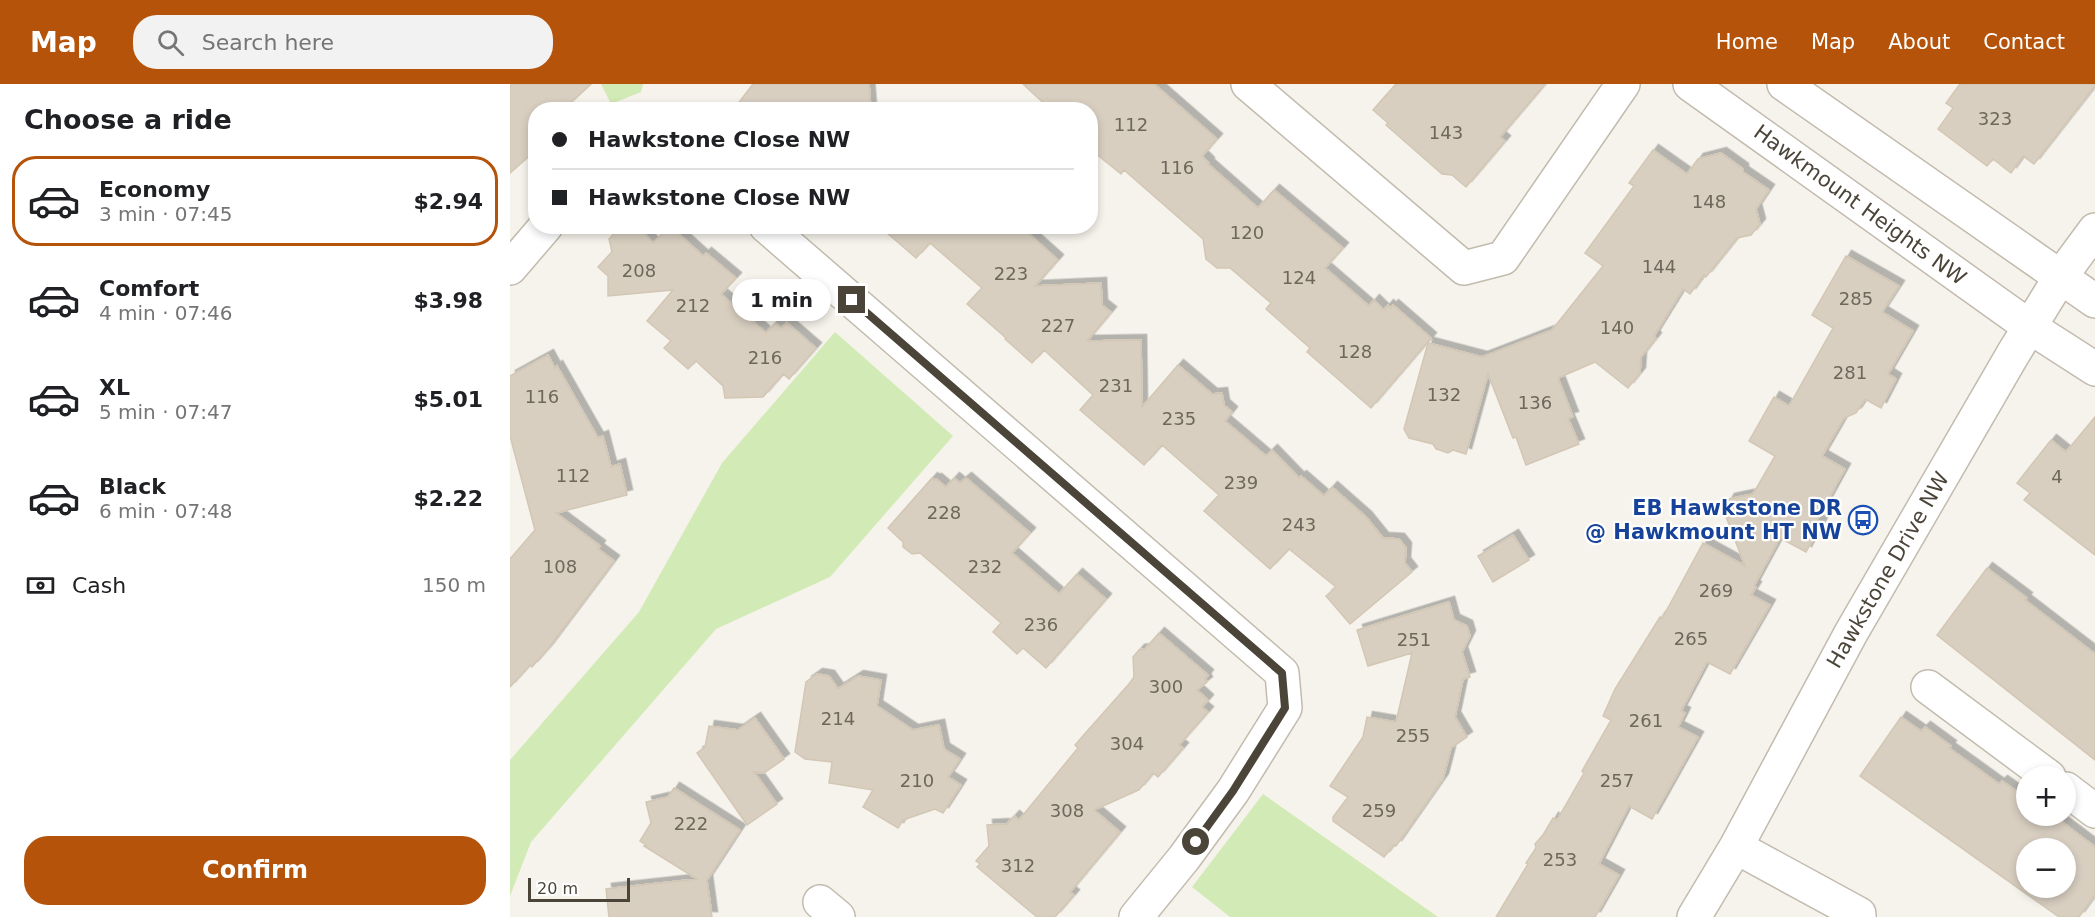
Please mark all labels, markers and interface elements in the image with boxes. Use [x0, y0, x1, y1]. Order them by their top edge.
search box [133, 15, 553, 69]
text: Map [30, 26, 97, 59]
icon: search [154, 26, 187, 59]
text: Search here [202, 30, 334, 55]
text: Home [1716, 30, 1778, 54]
text: Map [1811, 30, 1855, 54]
text: About [1888, 30, 1950, 54]
text: Contact [1983, 30, 2065, 54]
text: Choose a ride [24, 104, 232, 135]
house number: 323 [1978, 108, 2012, 129]
house number: 112 [1114, 114, 1148, 135]
street label: Hawkmount Heights NW [1749, 120, 1971, 290]
house number: 143 [1429, 122, 1463, 143]
text: Hawkstone Close NW [588, 127, 850, 152]
house number: 116 [1160, 157, 1194, 178]
icon: car [27, 174, 81, 228]
text: Economy [99, 177, 210, 202]
text: Hawkstone Close NW [588, 185, 850, 210]
text: $2.94 [413, 189, 483, 214]
house number: 148 [1692, 191, 1726, 212]
text: 3 min · 07:45 [99, 202, 233, 226]
house number: 120 [1230, 222, 1264, 243]
house number: 144 [1642, 256, 1676, 277]
house number: 208 [622, 260, 656, 281]
house number: 223 [994, 263, 1028, 284]
house number: 124 [1282, 267, 1316, 288]
icon: car [27, 273, 81, 327]
text: Comfort [99, 276, 199, 301]
callout: 1 min [732, 279, 831, 321]
route end [838, 286, 865, 313]
text: $3.98 [413, 288, 483, 313]
text: 1 min [750, 288, 813, 312]
house number: 285 [1839, 288, 1873, 309]
house number: 212 [676, 295, 710, 316]
text: 4 min · 07:46 [99, 301, 233, 325]
house number: 227 [1041, 315, 1075, 336]
house number: 140 [1600, 317, 1634, 338]
house number: 128 [1338, 341, 1372, 362]
house number: 216 [748, 347, 782, 368]
house number: 281 [1833, 362, 1867, 383]
icon: car [27, 372, 81, 426]
text: XL [99, 375, 130, 400]
house number: 231 [1099, 375, 1133, 396]
house number: 132 [1427, 384, 1461, 405]
house number: 116 [525, 386, 559, 407]
text: $5.01 [413, 387, 483, 412]
house number: 136 [1518, 392, 1552, 413]
text: 5 min · 07:47 [99, 400, 233, 424]
house number: 235 [1162, 408, 1196, 429]
house number: 112 [556, 465, 590, 486]
house number: 4 [2051, 466, 2063, 487]
street label: Hawkstone Drive NW [1822, 468, 1954, 672]
icon: car [27, 471, 81, 525]
house number: 239 [1224, 472, 1258, 493]
text: Black [99, 474, 166, 499]
text: $2.22 [413, 486, 483, 511]
place label: EB Hawkstone DR @ Hawkmount HT NW [1585, 496, 1842, 544]
text: 6 min · 07:48 [99, 499, 233, 523]
house number: 228 [927, 502, 961, 523]
bus stop icon: EB Hawkstone DR @ Hawkmount HT NW [1847, 504, 1879, 536]
house number: 243 [1282, 514, 1316, 535]
house number: 108 [543, 556, 577, 577]
house number: 232 [968, 556, 1002, 577]
icon: cash [24, 569, 57, 602]
text: Cash [72, 573, 126, 598]
text: 150 m [422, 573, 486, 597]
house number: 269 [1699, 580, 1733, 601]
house number: 236 [1024, 614, 1058, 635]
house number: 265 [1674, 628, 1708, 649]
house number: 251 [1397, 629, 1431, 650]
house number: 300 [1149, 676, 1183, 697]
house number: 214 [821, 708, 855, 729]
house number: 261 [1629, 710, 1663, 731]
house number: 255 [1396, 725, 1430, 746]
house number: 304 [1110, 733, 1144, 754]
map controls [2016, 766, 2076, 898]
button: + [2016, 766, 2076, 826]
house number: 210 [900, 770, 934, 791]
house number: 257 [1600, 770, 1634, 791]
house number: 308 [1050, 800, 1084, 821]
house number: 259 [1362, 800, 1396, 821]
house number: 222 [674, 813, 708, 834]
route start [1182, 828, 1209, 855]
button: Confirm [24, 836, 486, 905]
button: − [2016, 838, 2076, 898]
house number: 253 [1543, 849, 1577, 870]
house number: 312 [1001, 855, 1035, 876]
scale bar [528, 875, 630, 902]
text: 20 m [537, 879, 578, 898]

